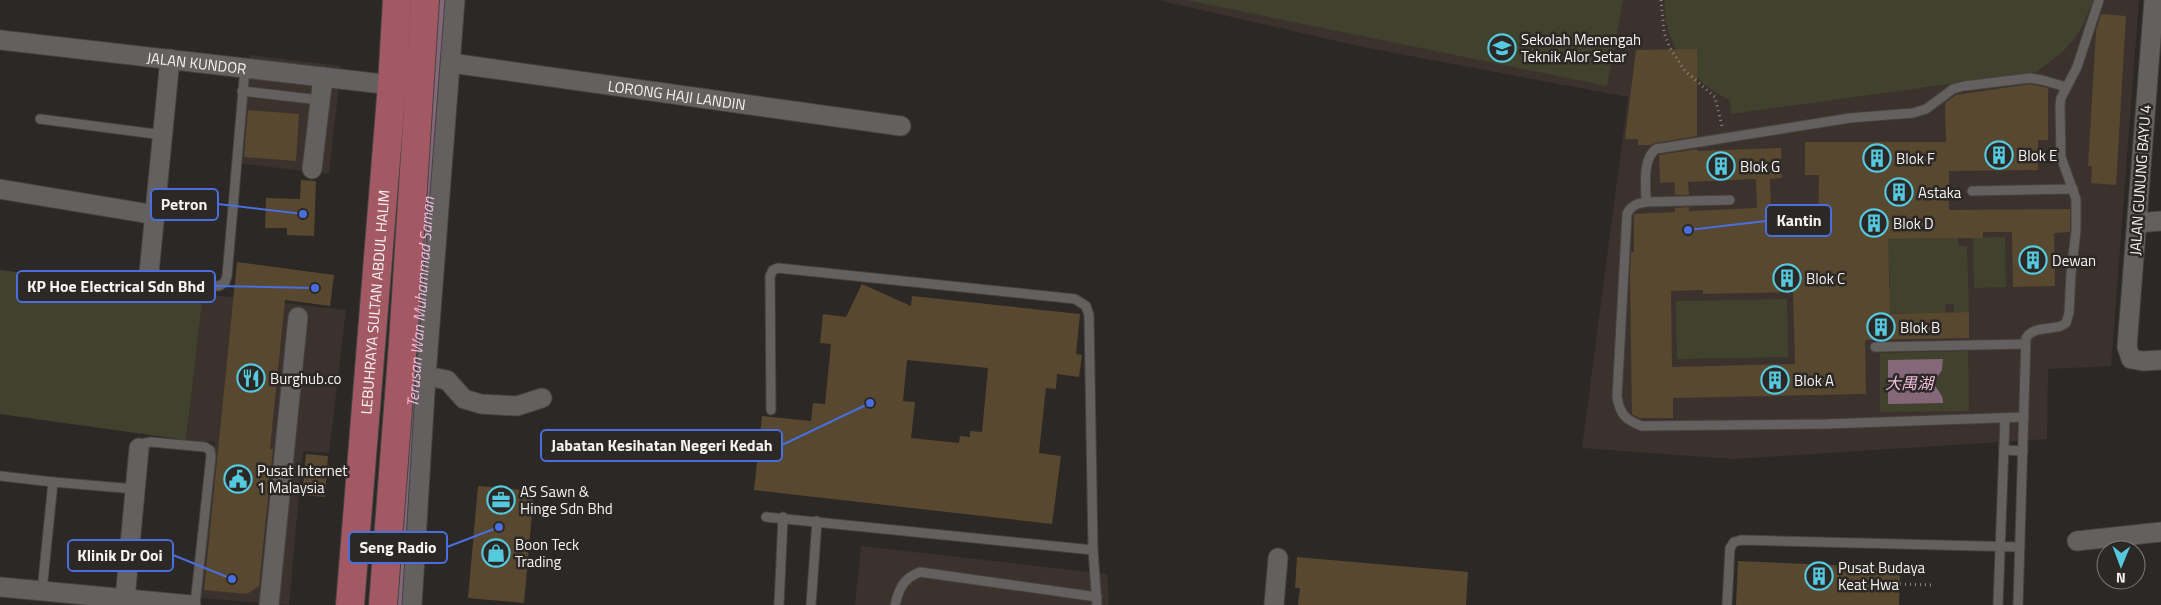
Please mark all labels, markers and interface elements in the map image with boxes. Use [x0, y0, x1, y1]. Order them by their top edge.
place label: Sekolah Menengah Teknik Alor Setar [1521, 28, 1641, 68]
school or university icon: Sekolah Menengah Teknik Alor Setar [1487, 33, 1517, 63]
street label: JALAN KUNDOR [146, 45, 248, 80]
street label: LORONG HAJI LANDIN [606, 74, 747, 116]
street label: JALAN GUNUNG BAYU 4 [2123, 104, 2157, 256]
building icon: Blok E [1984, 140, 2014, 170]
building icon: Blok F [1862, 143, 1892, 173]
place label: Blok E [2018, 144, 2057, 167]
place label: Blok F [1896, 147, 1935, 170]
building icon: Blok G [1706, 151, 1736, 181]
place label: Blok G [1740, 155, 1780, 178]
building icon: Astaka [1884, 177, 1914, 207]
place label: Astaka [1918, 181, 1962, 204]
callout: Petron [151, 189, 218, 220]
street label: LEBUHRAYA SULTAN ABDUL HALIM [354, 189, 395, 415]
text: Petron [161, 192, 207, 216]
water label: Terusan Wan Muhammad Saman [400, 195, 440, 408]
callout: Kantin [1766, 205, 1831, 236]
text: Kantin [1776, 208, 1822, 232]
building icon: Blok D [1859, 208, 1889, 238]
place label: Blok D [1893, 212, 1934, 235]
building icon: Dewan [2018, 245, 2048, 275]
place label: Dewan [2052, 249, 2096, 272]
building icon: Blok C [1772, 263, 1802, 293]
place label: Blok C [1806, 267, 1845, 290]
callout: KP Hoe Electrical Sdn Bhd [17, 271, 215, 302]
text: KP Hoe Electrical Sdn Bhd [27, 274, 205, 298]
building icon: Blok B [1866, 312, 1896, 342]
place label: Blok B [1900, 316, 1940, 339]
restaurant icon: Burghub.co [236, 363, 266, 393]
building icon: Blok A [1760, 365, 1790, 395]
place label: Burghub.co [270, 367, 342, 390]
place label: Blok A [1794, 369, 1834, 392]
water label: 大禺湖 [1885, 371, 1936, 395]
callout: Jabatan Kesihatan Negeri Kedah [541, 430, 782, 461]
text: Jabatan Kesihatan Negeri Kedah [551, 433, 773, 457]
place label: Pusat Internet 1 Malaysia [257, 459, 348, 499]
public building icon: Pusat Internet 1 Malaysia [223, 464, 253, 494]
place label: AS Sawn & Hinge Sdn Bhd [520, 480, 613, 520]
office icon: AS Sawn & Hinge Sdn Bhd [486, 485, 516, 515]
callout: Seng Radio [349, 532, 447, 563]
place label: Boon Teck Trading [515, 533, 579, 573]
text: Seng Radio [359, 535, 437, 559]
shop icon: Boon Teck Trading [481, 538, 511, 568]
callout: Klinik Dr Ooi [68, 540, 173, 571]
north arrow [2096, 540, 2146, 590]
text: Klinik Dr Ooi [77, 543, 163, 567]
place label: Pusat Budaya Keat Hwa [1838, 556, 1926, 596]
building icon: Pusat Budaya Keat Hwa [1804, 561, 1834, 591]
text: N [2116, 568, 2126, 589]

